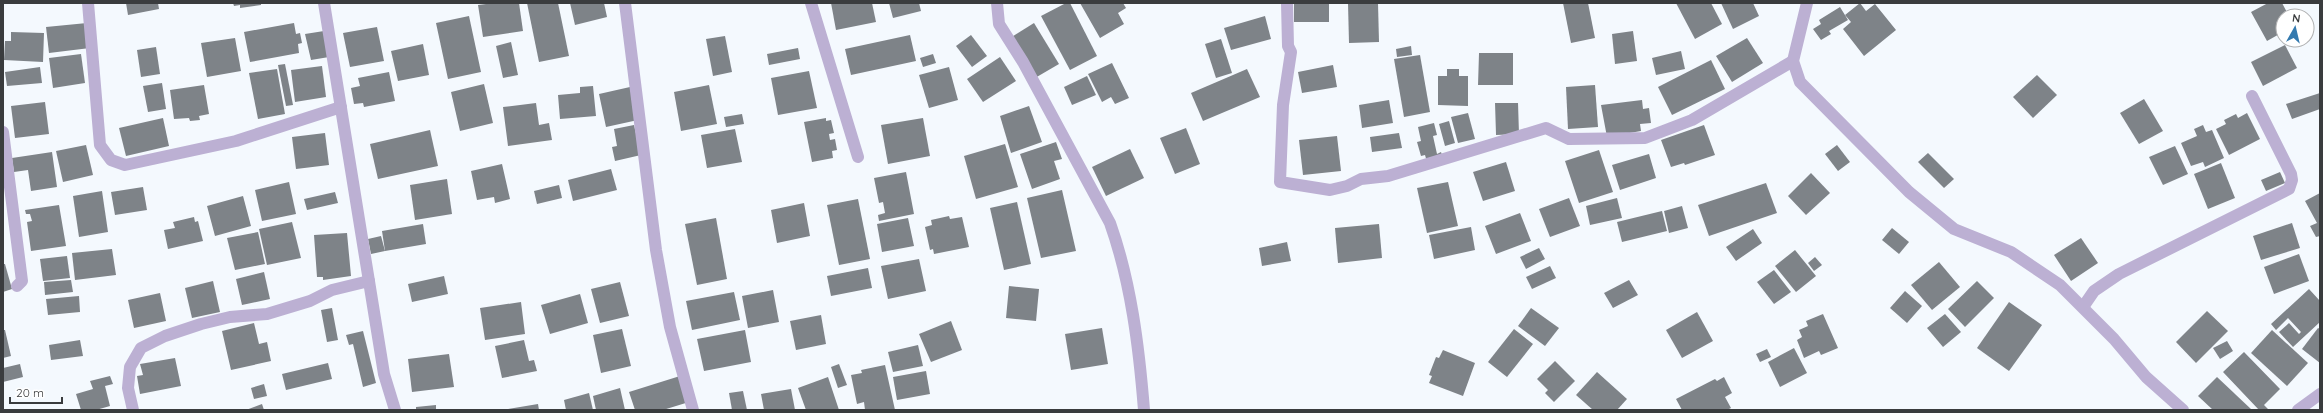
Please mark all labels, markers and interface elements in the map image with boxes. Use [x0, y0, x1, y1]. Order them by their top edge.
north arrow [2275, 8, 2315, 48]
text: N [2291, 11, 2301, 26]
scale bar [10, 379, 62, 405]
text: 20 m [16, 385, 44, 400]

